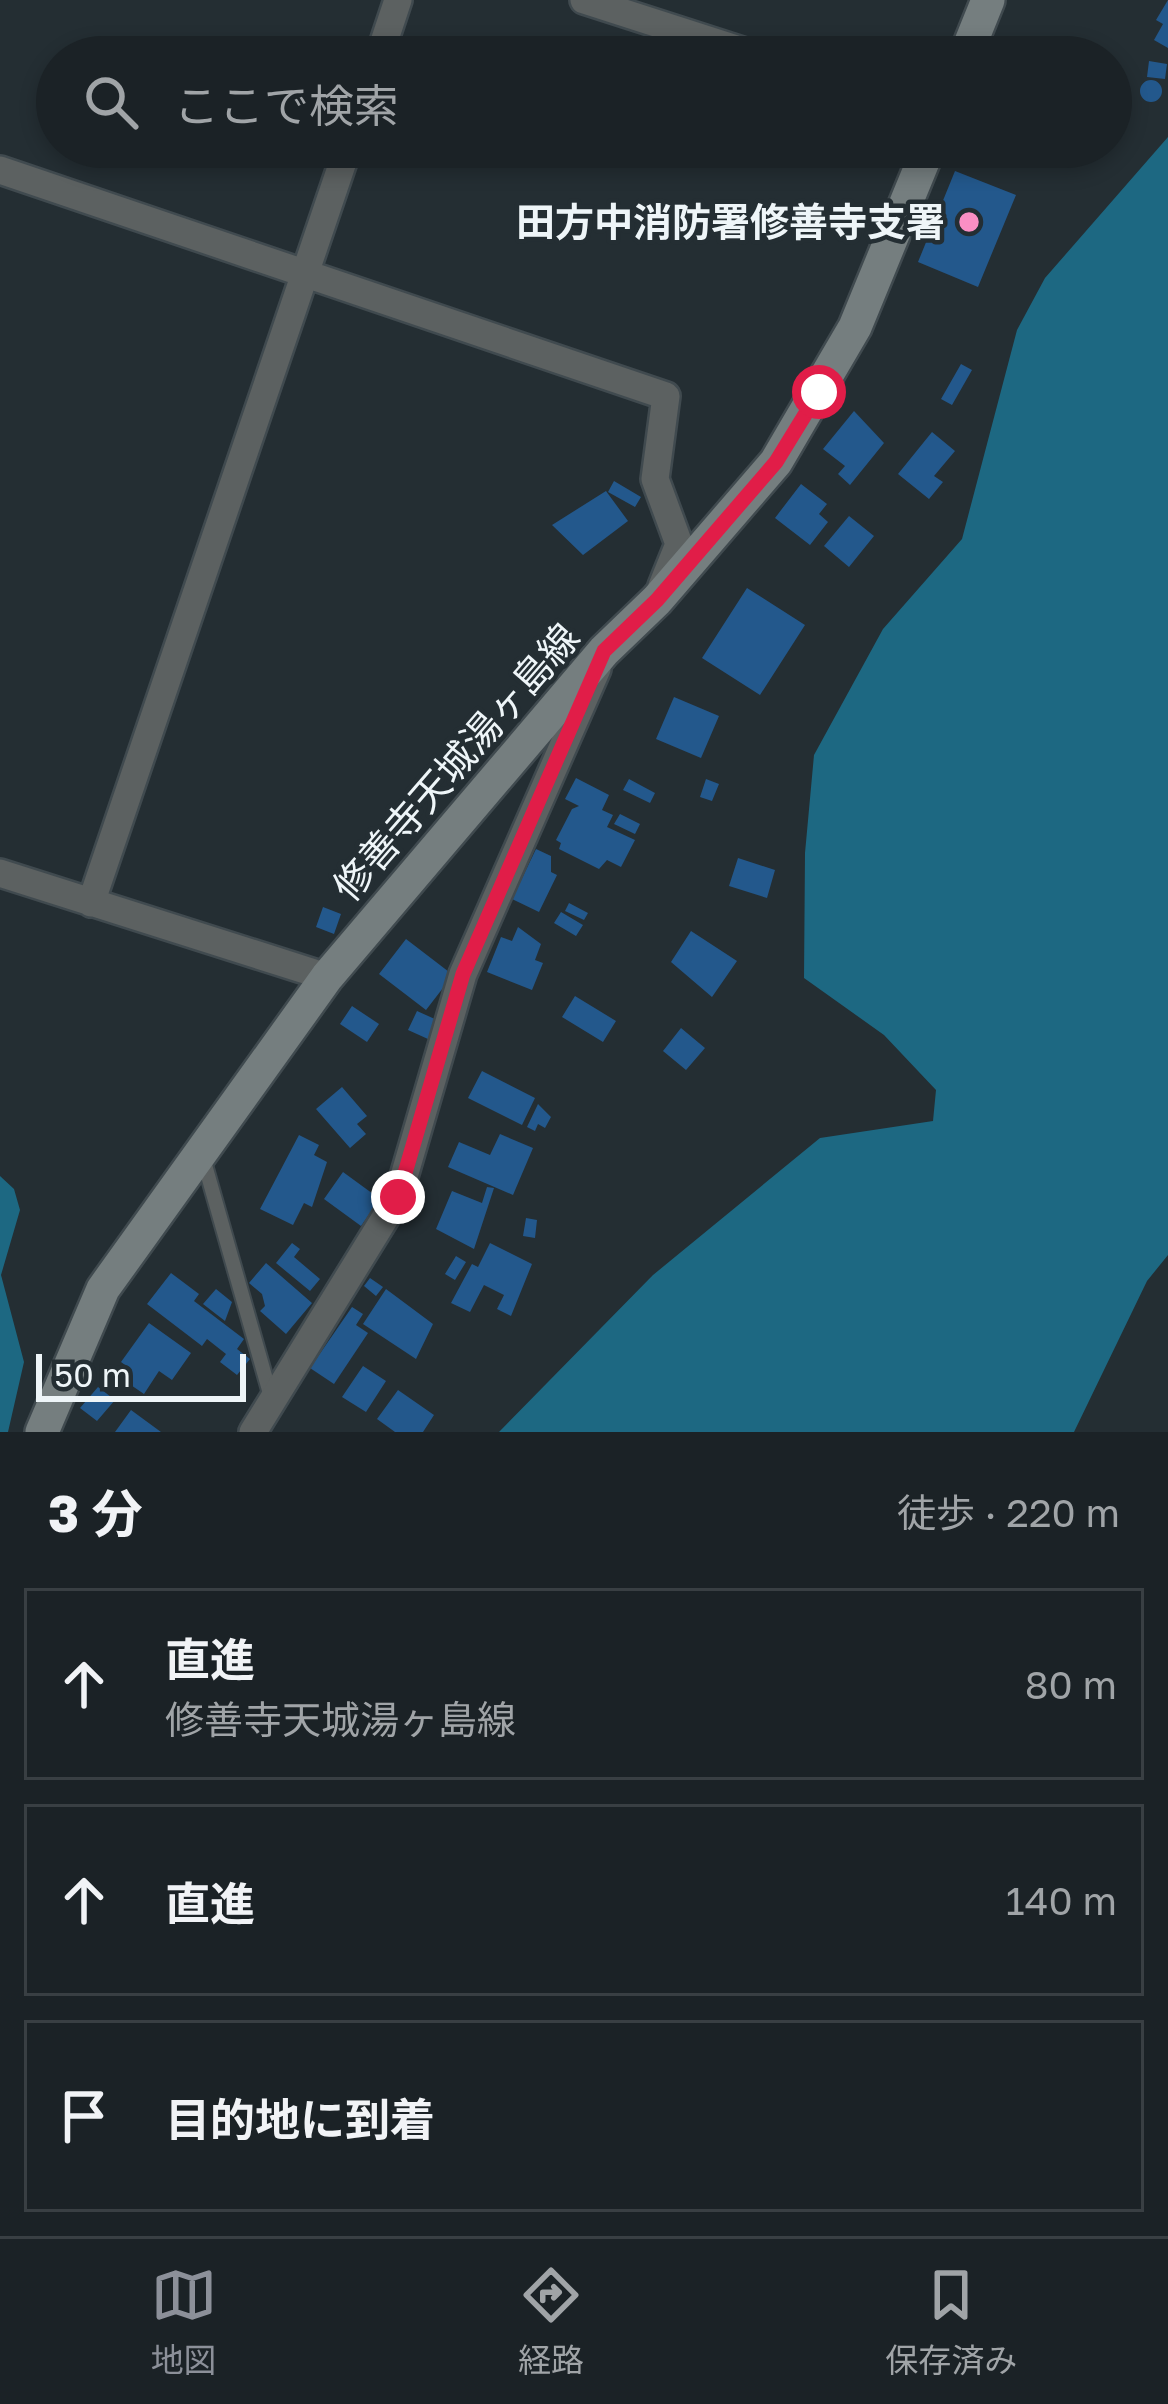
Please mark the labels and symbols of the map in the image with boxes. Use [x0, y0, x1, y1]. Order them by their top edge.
place label: 田方中消防署修善寺支署 [516, 198, 945, 245]
marker: 田方中消防署修善寺支署 [956, 209, 982, 235]
route start [792, 365, 846, 419]
street label: 修善寺天城湯ヶ島線 [323, 614, 589, 910]
route end [371, 1170, 425, 1224]
scale bar [36, 1348, 246, 1401]

